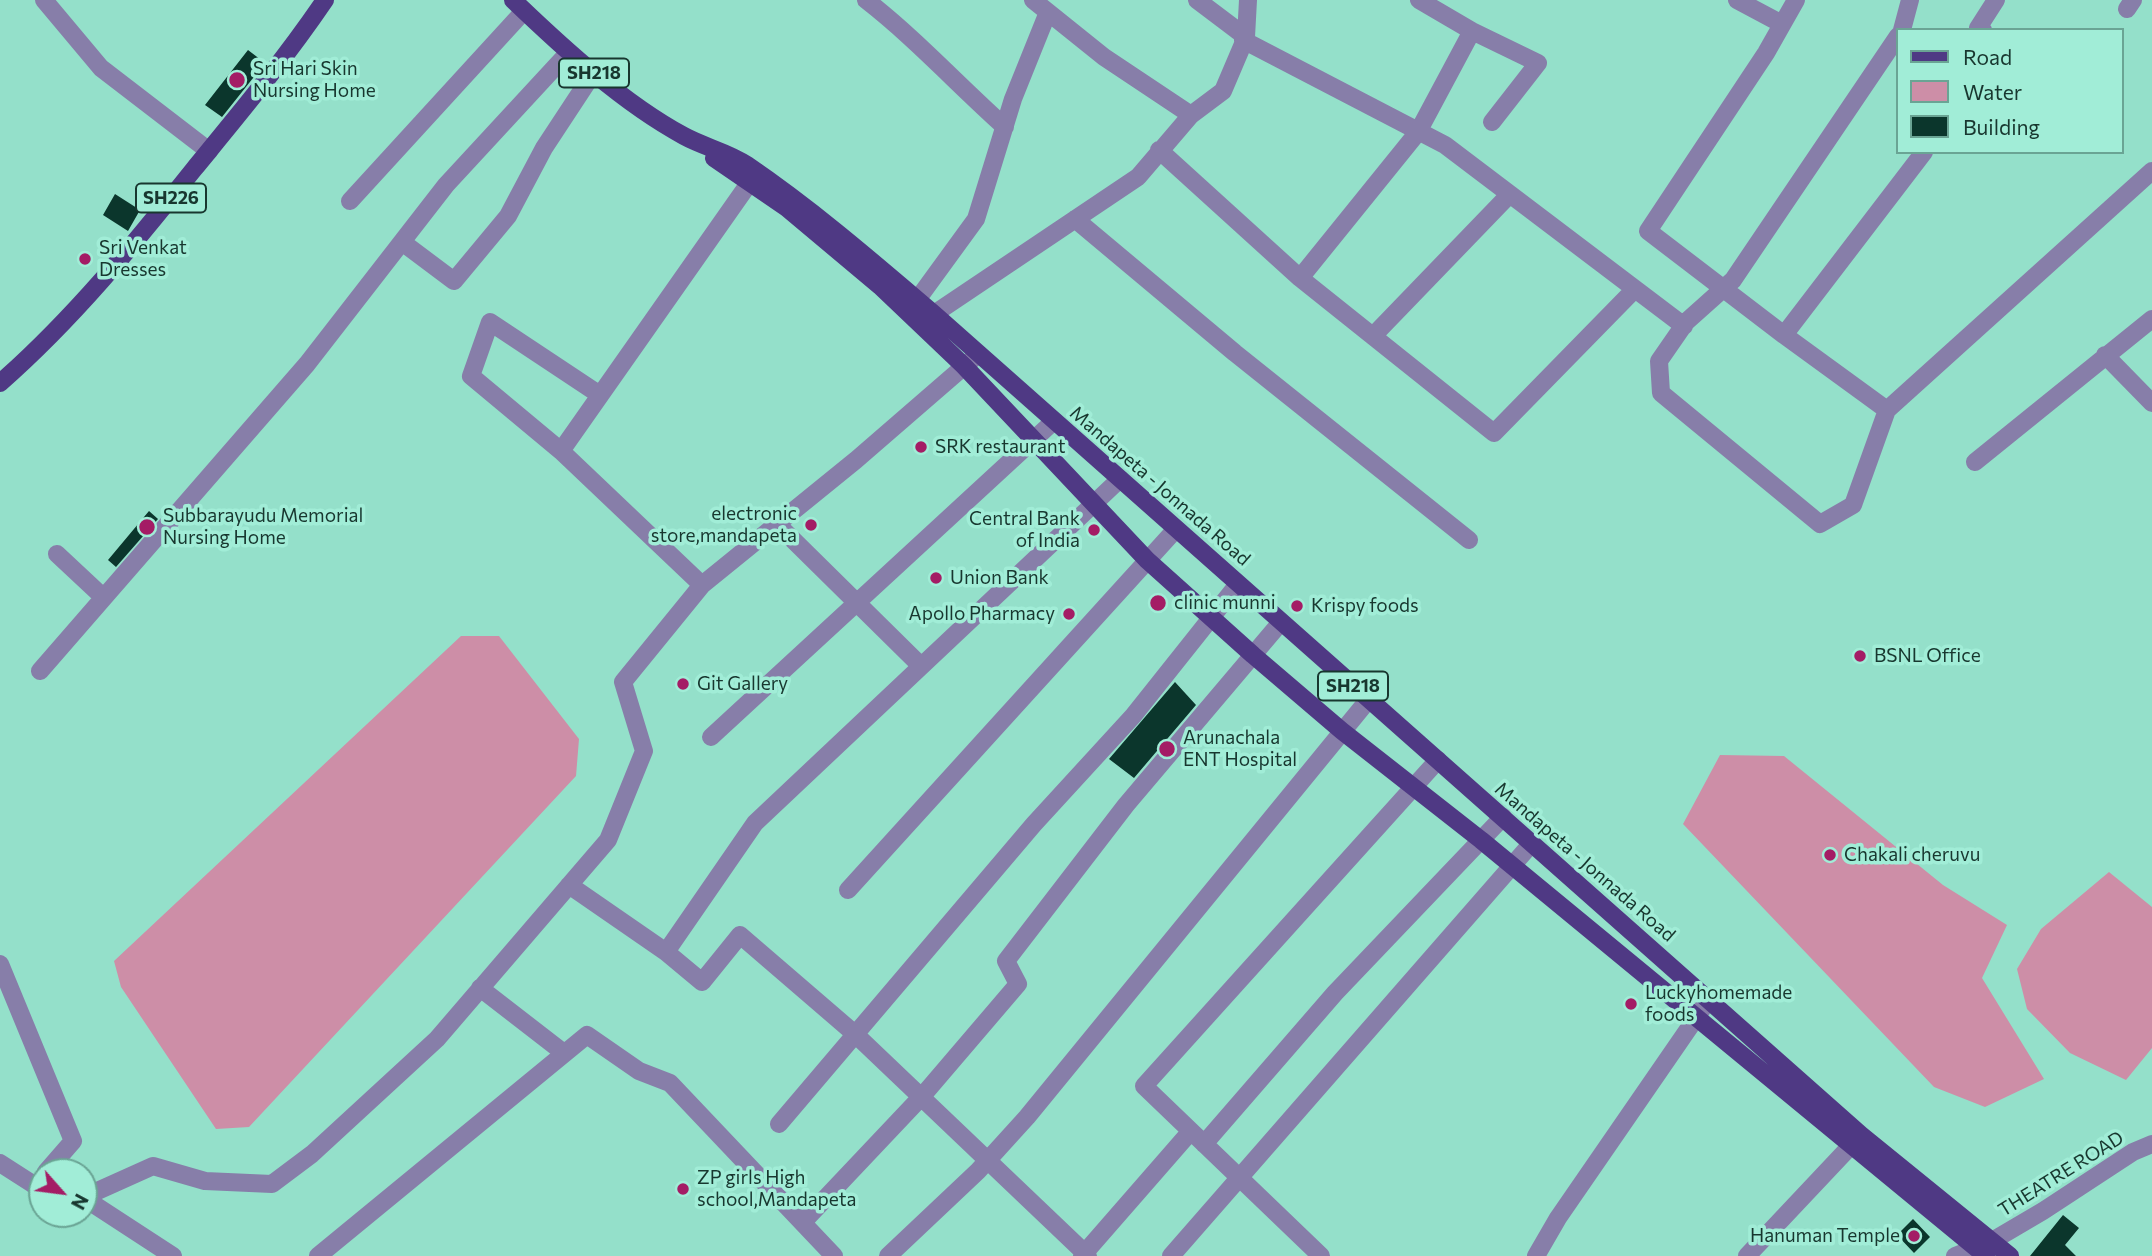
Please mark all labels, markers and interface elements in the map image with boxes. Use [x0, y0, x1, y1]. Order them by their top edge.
legend [1896, 28, 2124, 154]
text: Road [1963, 44, 2012, 69]
place label: Sri Hari Skin Nursing Home [253, 58, 376, 102]
road number: SH218 [559, 58, 629, 88]
marker: Sri Hari Skin Nursing Home [227, 70, 247, 90]
text: Water [1963, 79, 2022, 104]
text: Building [1963, 114, 2040, 139]
road number: SH226 [136, 183, 206, 212]
place label: Sri Venkat Dresses [99, 237, 187, 281]
marker: Sri Venkat Dresses [77, 251, 93, 267]
street label: Mandapeta - Jonnada Road [1065, 401, 1255, 571]
place label: SRK restaurant [935, 436, 1065, 458]
marker: SRK restaurant [913, 439, 929, 455]
place label: electronic store,mandapeta [651, 503, 797, 547]
place label: Subbarayudu Memorial Nursing Home [163, 505, 363, 549]
place label: Central Bank of India [969, 508, 1080, 552]
marker: Subbarayudu Memorial Nursing Home [137, 517, 157, 537]
marker: electronic store,mandapeta [803, 517, 819, 533]
marker: Central Bank of India [1086, 522, 1102, 538]
place label: Union Bank [950, 567, 1049, 589]
marker: Union Bank [928, 570, 944, 586]
place label: clinic munni [1174, 592, 1276, 614]
marker: clinic munni [1148, 593, 1168, 613]
place label: Krispy foods [1311, 595, 1419, 617]
marker: Krispy foods [1289, 598, 1305, 614]
place label: Apollo Pharmacy [909, 603, 1055, 625]
marker: Apollo Pharmacy [1061, 606, 1077, 622]
place label: BSNL Office [1874, 645, 1981, 667]
marker: BSNL Office [1852, 648, 1868, 664]
road number: SH218 [1318, 672, 1388, 700]
place label: Git Gallery [697, 673, 788, 695]
marker: Git Gallery [675, 676, 691, 692]
place label: Arunachala ENT Hospital [1183, 727, 1297, 771]
marker: Arunachala ENT Hospital [1157, 739, 1177, 759]
street label: Mandapeta - Jonnada Road [1490, 777, 1680, 947]
place label: Chakali cheruvu [1844, 844, 1980, 866]
marker: Chakali cheruvu [1822, 847, 1838, 863]
place label: Luckyhomemade foods [1645, 982, 1792, 1026]
marker: Luckyhomemade foods [1623, 996, 1639, 1012]
street label: THEATRE ROAD [1994, 1126, 2128, 1222]
north arrow [28, 1158, 98, 1228]
place label: ZP girls High school,Mandapeta [697, 1167, 856, 1211]
marker: ZP girls High school,Mandapeta [675, 1181, 691, 1197]
text: N [67, 1190, 94, 1214]
place label: Hanuman Temple [1750, 1225, 1900, 1247]
marker: Hanuman Temple [1906, 1228, 1922, 1244]

